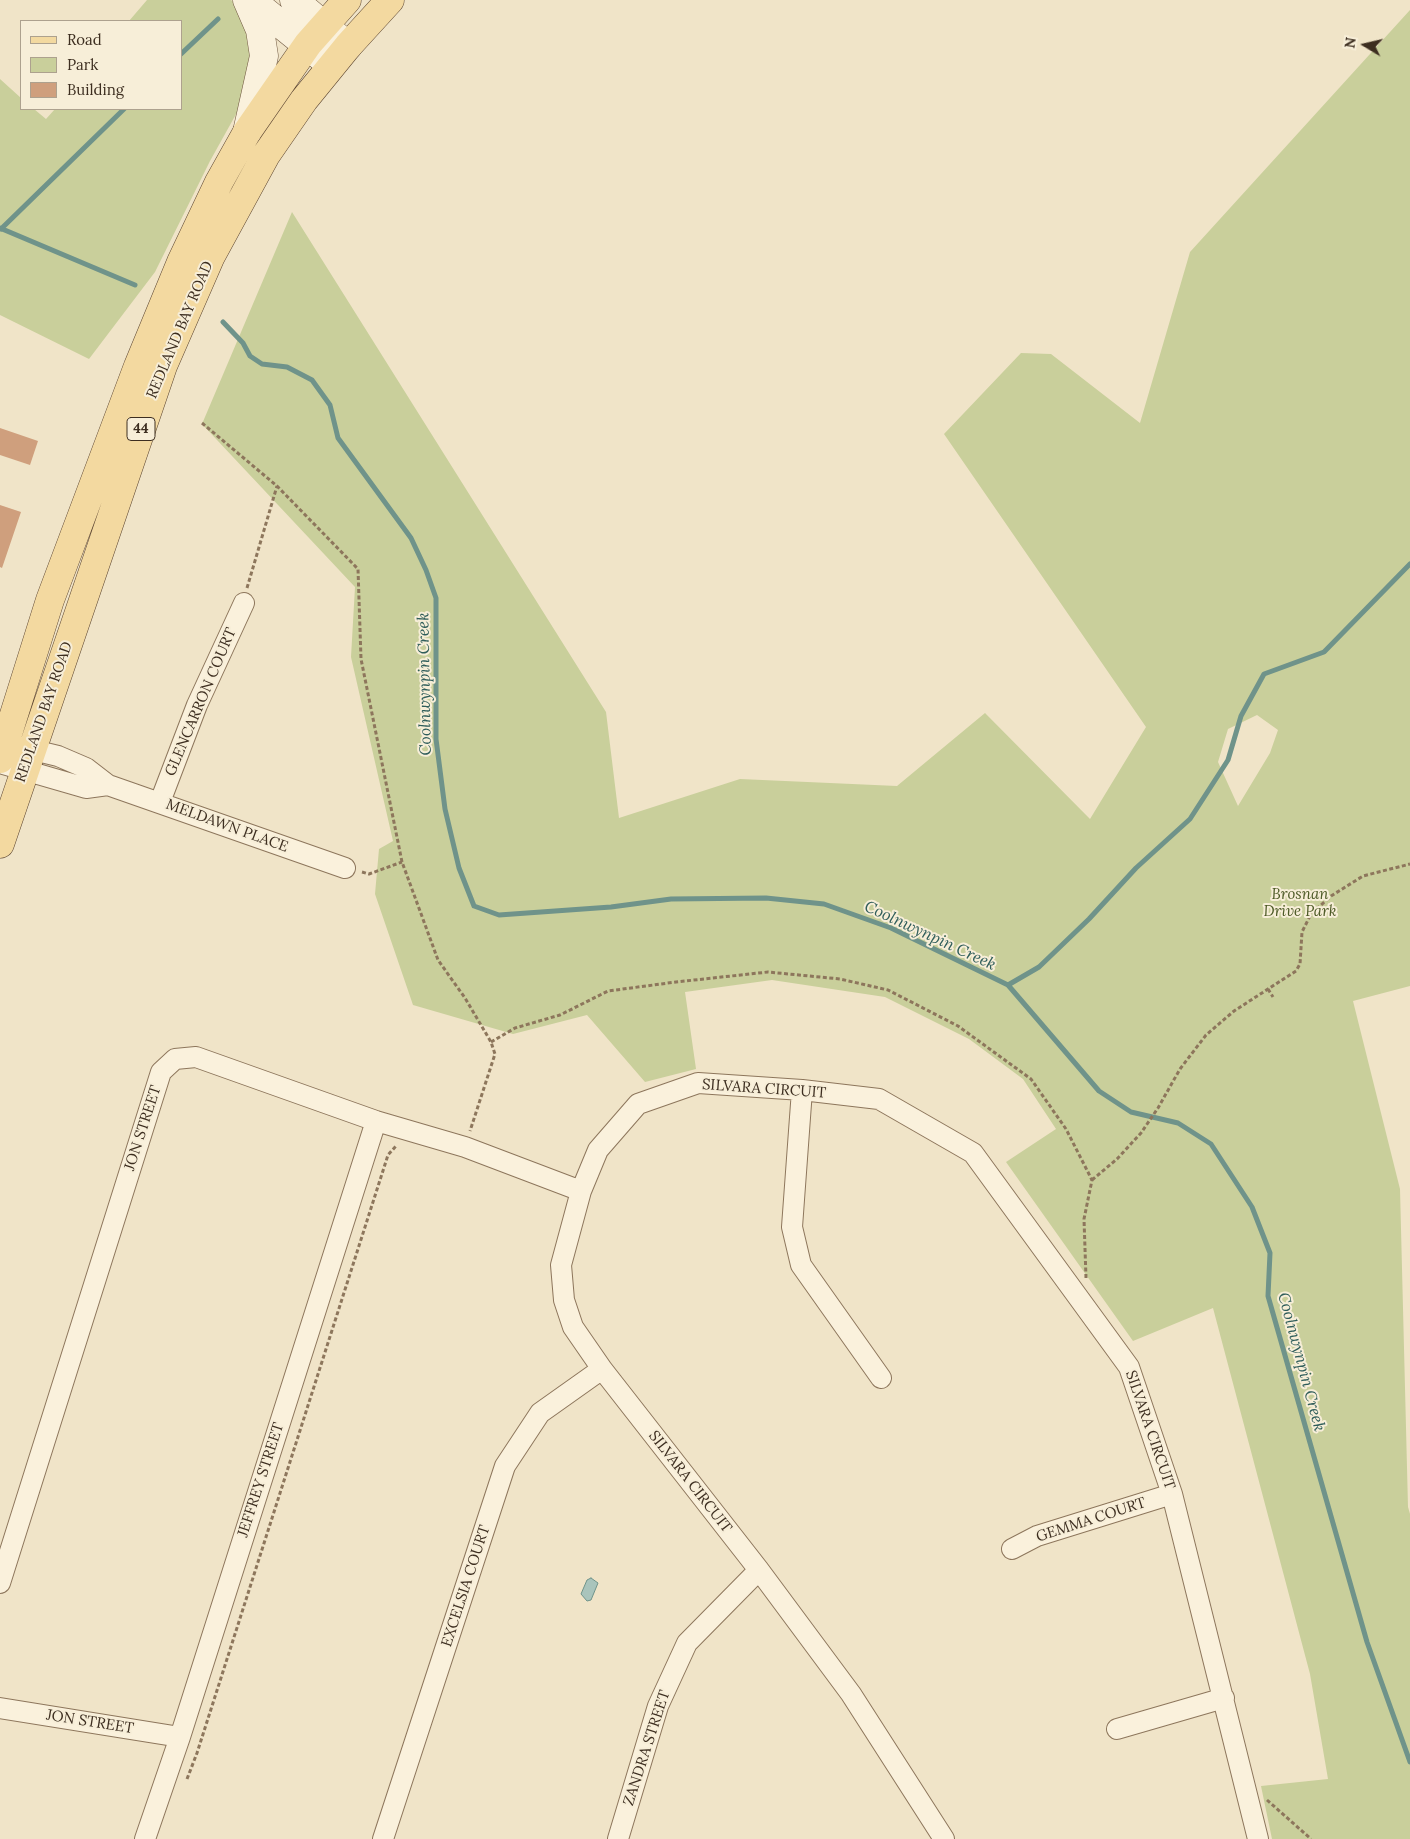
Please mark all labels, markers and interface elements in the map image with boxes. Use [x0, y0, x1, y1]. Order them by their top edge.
legend [20, 20, 182, 110]
north arrow [1340, 20, 1390, 70]
text: Road [67, 30, 102, 49]
text: N [1340, 36, 1360, 49]
text: Park [67, 55, 98, 74]
text: Building [67, 80, 124, 99]
street label: REDLAND BAY ROAD [143, 259, 217, 401]
road number: 44 [127, 418, 155, 440]
water label: Coolnwynpin Creek [414, 612, 436, 756]
street label: GLENCARRON COURT [162, 625, 240, 779]
street label: REDLAND BAY ROAD [11, 639, 77, 785]
street label: MELDAWN PLACE [163, 796, 291, 856]
park label: Brosnan Drive Park [1263, 886, 1337, 921]
water label: Coolnwynpin Creek [861, 897, 999, 975]
street label: SILVARA CIRCUIT [701, 1076, 827, 1102]
street label: JON STREET [121, 1083, 165, 1173]
water label: Coolnwynpin Creek [1273, 1290, 1329, 1434]
street label: SILVARA CIRCUIT [1121, 1368, 1179, 1492]
street label: JEFFREY STREET [234, 1420, 288, 1540]
street label: SILVARA CIRCUIT [645, 1427, 735, 1537]
street label: GEMMA COURT [1034, 1494, 1148, 1546]
street label: EXCELSIA COURT [438, 1523, 494, 1649]
street label: ZANDRA STREET [620, 1688, 674, 1808]
street label: JON STREET [45, 1706, 135, 1738]

